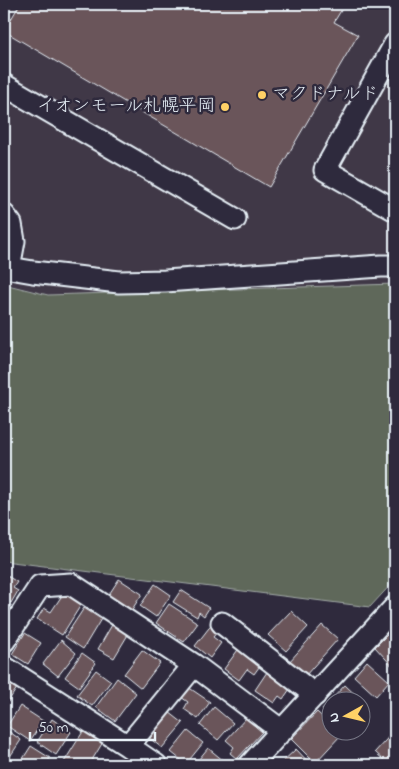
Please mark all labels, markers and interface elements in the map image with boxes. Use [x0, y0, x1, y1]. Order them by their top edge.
place label: マクドナルド [272, 82, 379, 108]
marker: マクドナルド [256, 89, 268, 101]
place label: イオンモール札幌平岡 [37, 94, 215, 120]
marker: イオンモール札幌平岡 [219, 101, 231, 113]
north arrow [322, 692, 372, 742]
scale bar [30, 709, 155, 741]
text: N [324, 711, 346, 724]
text: 50 m [38, 717, 69, 739]

